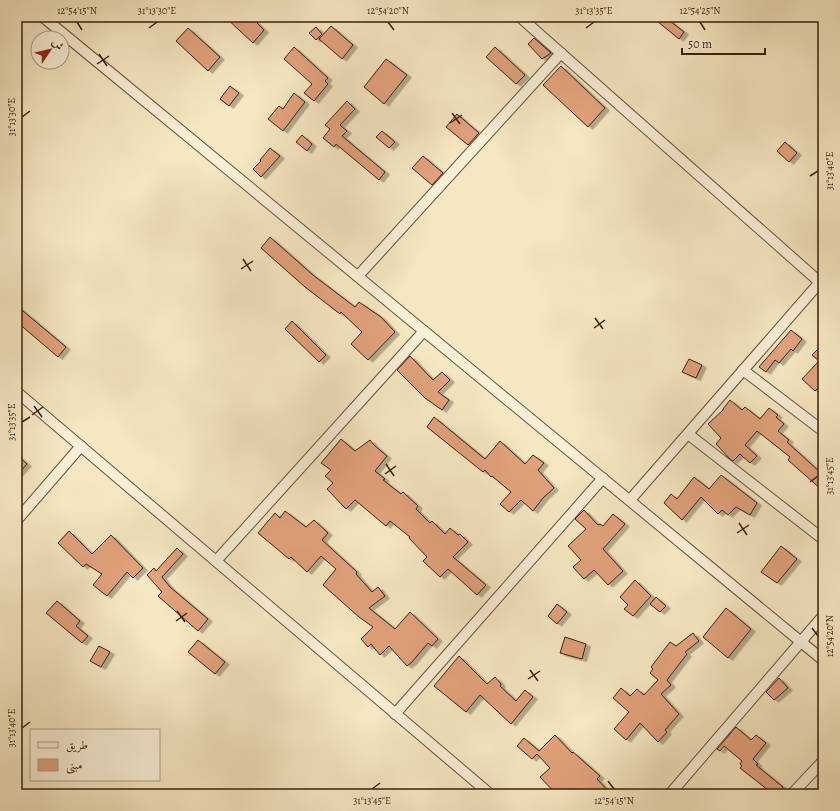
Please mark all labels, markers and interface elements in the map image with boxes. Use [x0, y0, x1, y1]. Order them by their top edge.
text: 12°54'15"N [57, 4, 97, 17]
text: 31°13'30"E [138, 4, 176, 17]
text: 12°54'20"N [367, 4, 409, 17]
text: 31°13'35"E [575, 4, 613, 17]
text: 12°54'25"N [680, 4, 721, 17]
north arrow [30, 30, 70, 70]
scale bar [682, 30, 765, 56]
text: ش [49, 36, 67, 53]
text: 50 m [688, 36, 712, 52]
text: 31°13'30"E [5, 98, 18, 136]
text: 31°13'40"E [823, 152, 836, 190]
text: 31°13'35"E [5, 403, 18, 441]
text: 31°13'45"E [823, 457, 836, 495]
text: 12°54'20"N [823, 615, 836, 657]
text: 31°13'40"E [5, 709, 18, 747]
legend [30, 729, 160, 781]
text: طريق [66, 737, 88, 753]
text: مبنى [66, 757, 82, 774]
text: 31°13'45"E [353, 794, 391, 807]
text: 12°54'15"N [594, 794, 634, 807]

